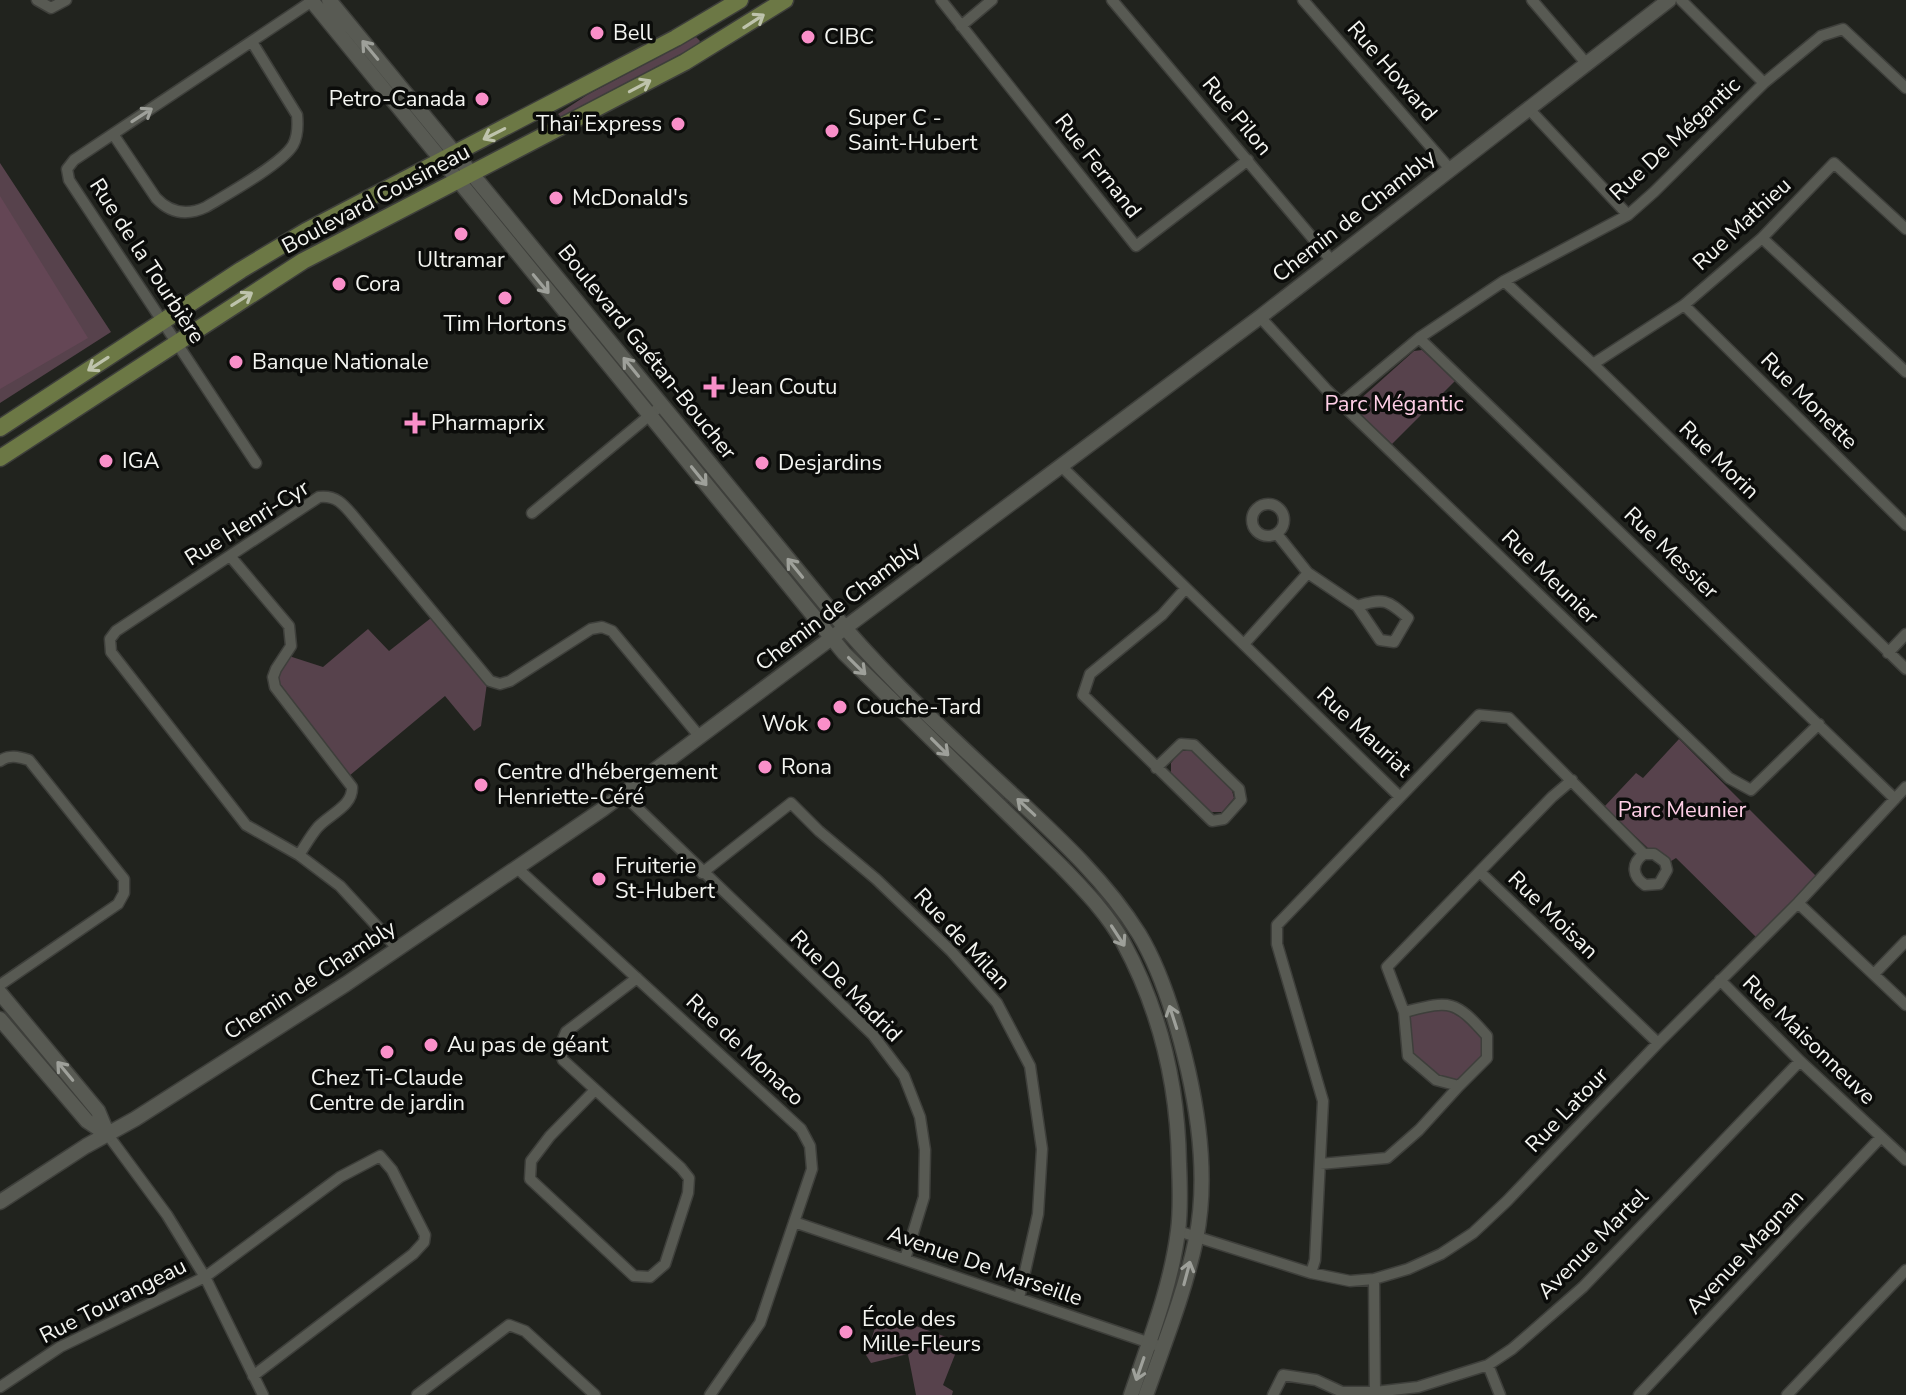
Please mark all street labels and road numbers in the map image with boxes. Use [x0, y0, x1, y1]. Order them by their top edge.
street label: Rue Howard [1340, 14, 1444, 128]
street label: Rue Pilon [1195, 70, 1279, 162]
street label: Rue De Mégantic [1603, 71, 1747, 207]
street label: Rue Fernand [1048, 107, 1148, 225]
street label: Boulevard Cousineau [277, 137, 475, 261]
street label: Chemin de Chambly [1266, 142, 1442, 289]
street label: Rue Mathieu [1686, 171, 1798, 277]
street label: Rue de la Tourbière [82, 173, 212, 349]
street label: Boulevard Gaétan-Boucher [551, 238, 743, 466]
street label: Rue Monette [1754, 346, 1864, 456]
street label: Rue Morin [1672, 414, 1766, 506]
street label: Rue Henri-Cyr [179, 473, 315, 573]
street label: Rue Messier [1617, 500, 1725, 606]
street label: Rue Meunier [1495, 523, 1605, 631]
street label: Chemin de Chambly [749, 534, 927, 678]
street label: Rue Mauriat [1310, 680, 1418, 784]
street label: Rue Moisan [1501, 864, 1605, 966]
street label: Rue de Milan [907, 882, 1017, 996]
street label: Chemin de Chambly [218, 913, 402, 1047]
street label: Rue De Madrid [783, 923, 909, 1049]
street label: Rue Maisonneuve [1736, 969, 1882, 1111]
street label: Rue de Monaco [679, 987, 811, 1113]
street label: Rue Latour [1519, 1061, 1615, 1159]
street label: Avenue Martel [1531, 1182, 1655, 1306]
street label: Avenue Magnan [1679, 1183, 1811, 1321]
street label: Avenue De Marseille [883, 1219, 1087, 1313]
street label: Rue Tourangeau [34, 1251, 192, 1351]

